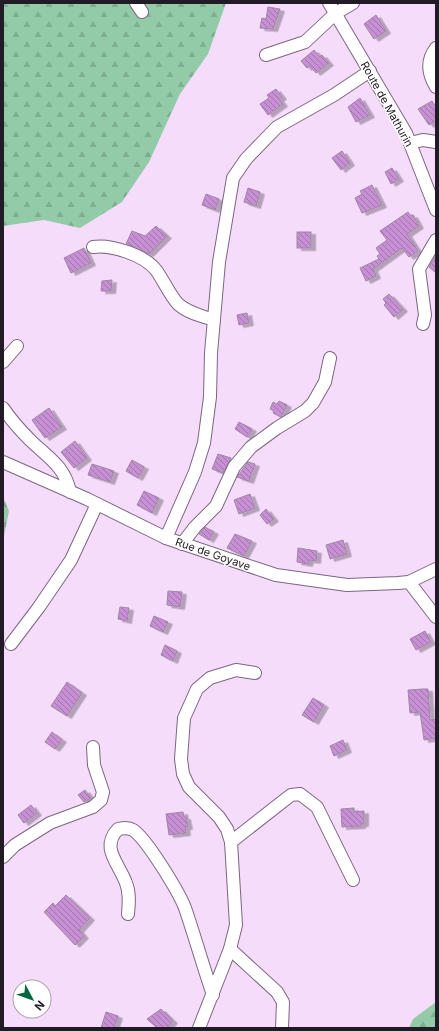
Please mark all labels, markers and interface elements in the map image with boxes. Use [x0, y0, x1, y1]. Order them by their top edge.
street label: Route de Mathurin [358, 59, 416, 149]
street label: Rue de Goyave [174, 535, 252, 573]
north arrow [12, 979, 52, 1019]
text: N [32, 998, 48, 1013]

